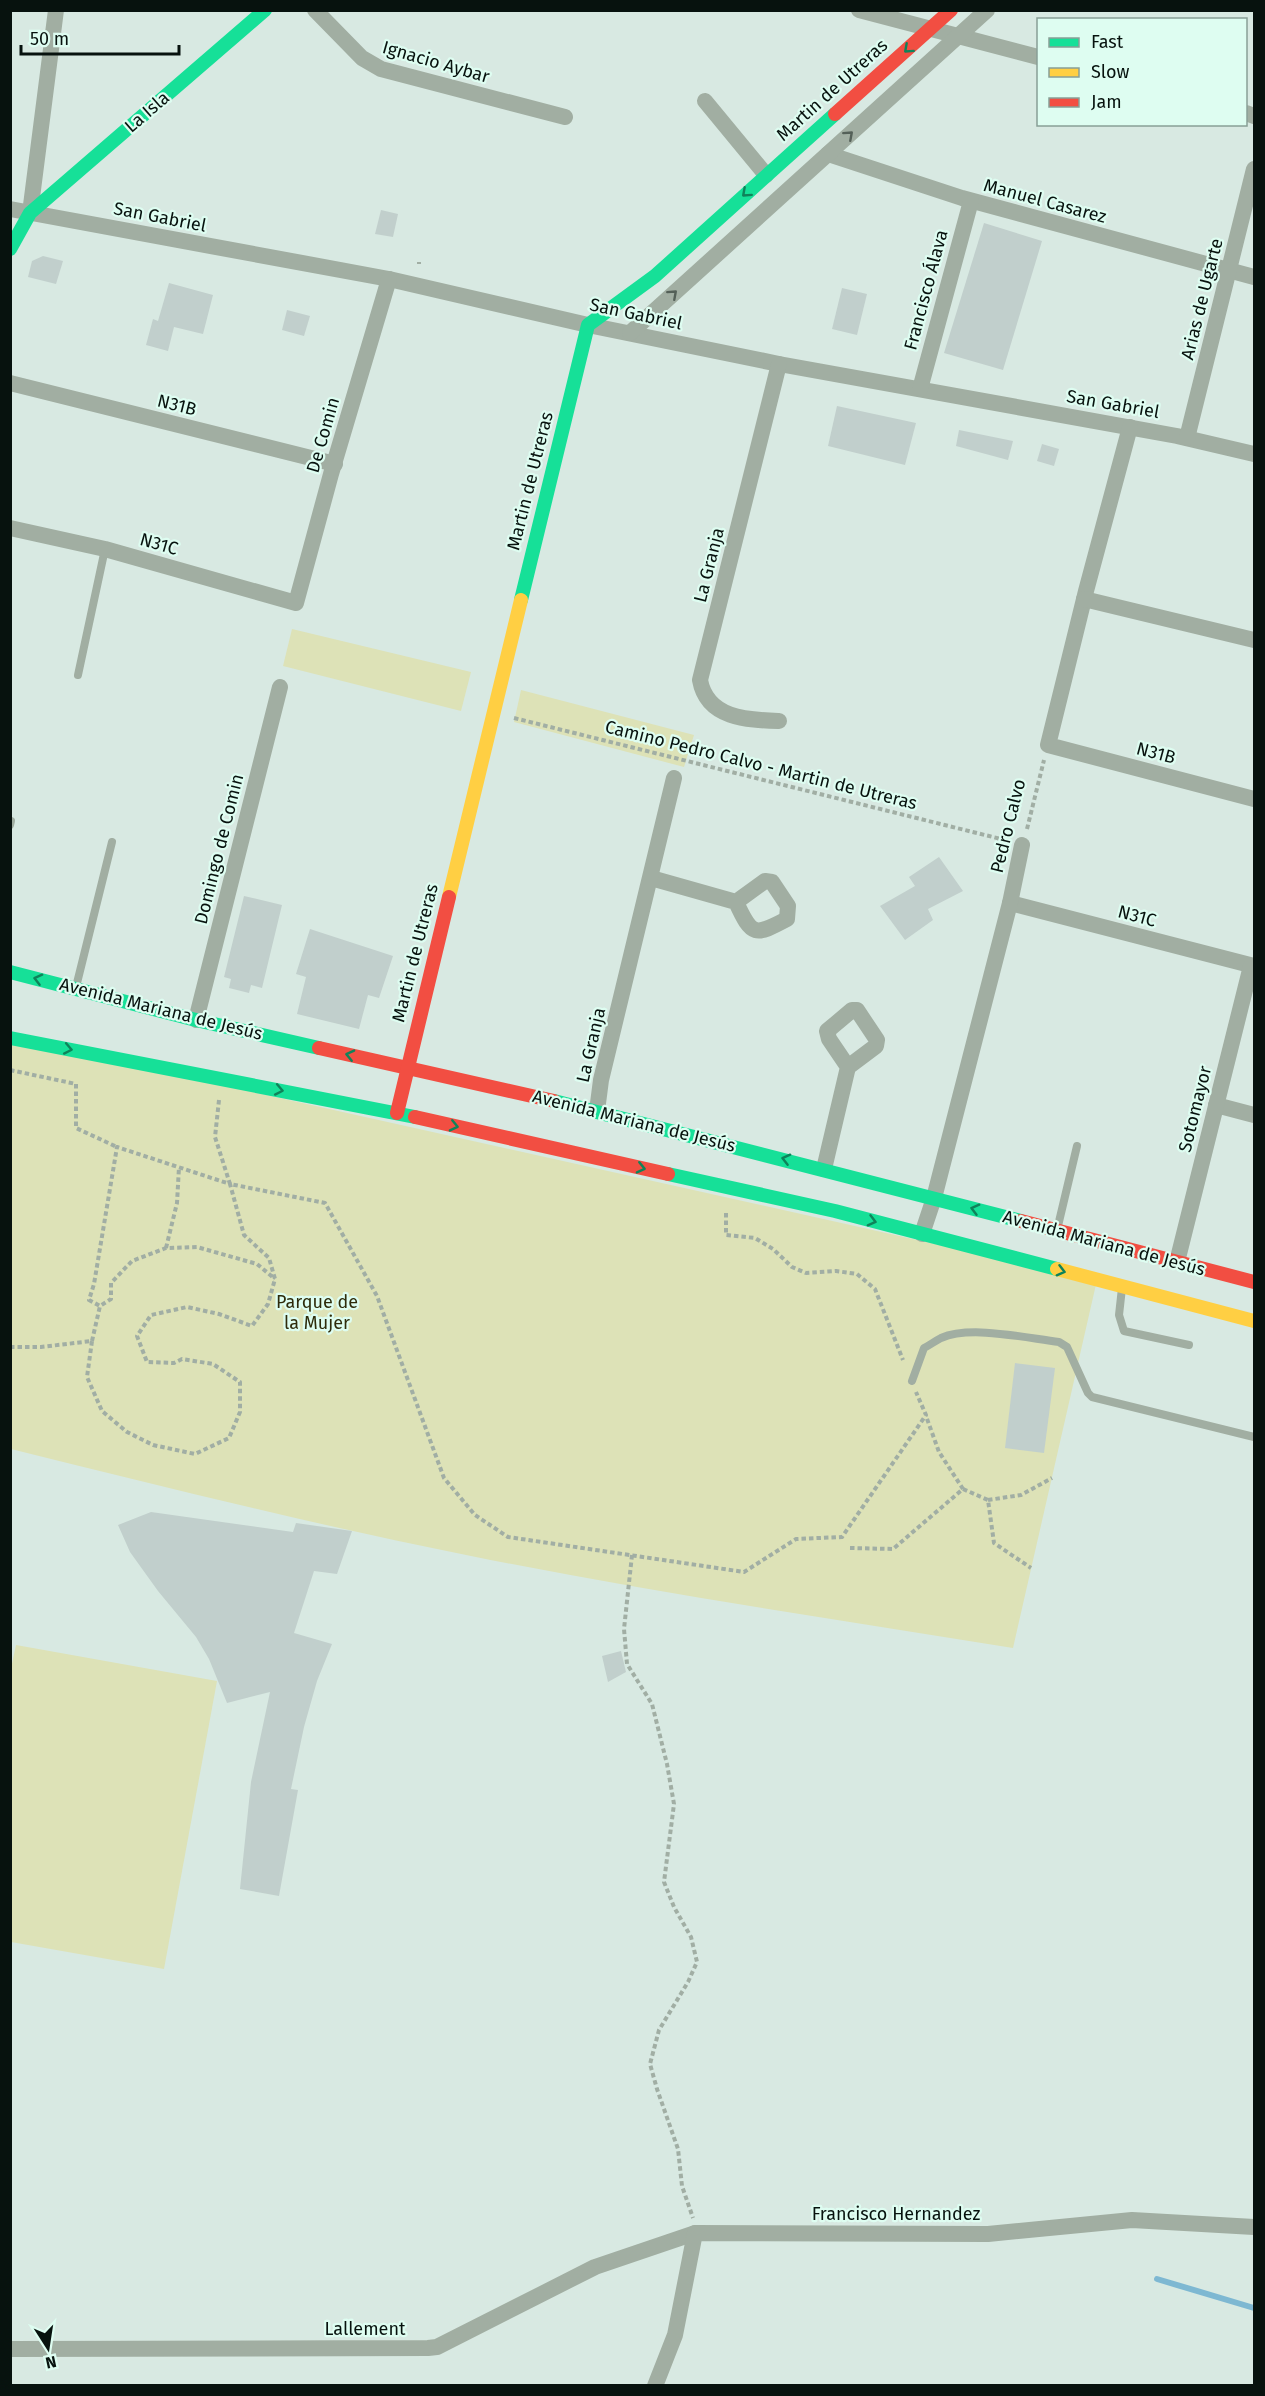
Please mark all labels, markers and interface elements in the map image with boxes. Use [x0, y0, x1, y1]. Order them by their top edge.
scale bar [21, 18, 178, 56]
legend [1037, 18, 1247, 126]
text: 50 m [30, 28, 69, 50]
text: Fast [1091, 31, 1124, 53]
street label: Martin de Utreras [772, 34, 892, 146]
street label: Ignacio Aybar [380, 36, 492, 88]
one-way arrow [904, 42, 914, 53]
text: Slow [1091, 61, 1130, 83]
street label: La Isla [120, 87, 174, 137]
text: Jam [1091, 91, 1122, 113]
one-way arrow [842, 131, 853, 142]
street label: Manuel Casarez [981, 174, 1109, 228]
one-way arrow [743, 186, 753, 197]
street label: San Gabriel [112, 197, 208, 237]
street label: Francisco Álava [898, 227, 953, 353]
street label: Arias de Ugarte [1176, 236, 1228, 362]
one-way arrow [666, 290, 677, 301]
street label: San Gabriel [588, 293, 684, 335]
street label: San Gabriel [1065, 385, 1161, 423]
street label: N31B [155, 390, 199, 420]
street label: De Comin [302, 395, 344, 475]
street label: Martin de Utreras [502, 409, 558, 553]
street label: La Granja [689, 525, 729, 605]
street label: N31C [137, 528, 181, 560]
street label: Camino Pedro Calvo - Martin de Utreras [603, 716, 919, 814]
street label: N31B [1134, 737, 1178, 769]
street label: Domingo de Comin [190, 772, 248, 926]
street label: Pedro Calvo [986, 777, 1030, 875]
street label: Martin de Utreras [387, 881, 443, 1025]
street label: N31C [1115, 900, 1159, 932]
one-way arrow [33, 973, 43, 986]
street label: Avenida Mariana de Jesús [57, 973, 265, 1045]
street label: La Granja [572, 1005, 610, 1085]
one-way arrow [63, 1042, 73, 1055]
one-way arrow [345, 1049, 355, 1062]
street label: Sotomayor [1174, 1063, 1216, 1154]
one-way arrow [274, 1083, 284, 1096]
street label: Avenida Mariana de Jesús [530, 1085, 738, 1157]
one-way arrow [448, 1118, 458, 1131]
one-way arrow [781, 1154, 792, 1166]
one-way arrow [636, 1161, 646, 1174]
one-way arrow [970, 1203, 980, 1216]
street label: Avenida Mariana de Jesús [1000, 1205, 1208, 1281]
one-way arrow [866, 1214, 877, 1226]
one-way arrow [1055, 1263, 1065, 1276]
park label: Parque de la Mujer [276, 1291, 358, 1334]
street label: Francisco Hernandez [812, 2203, 980, 2225]
north arrow [18, 2318, 78, 2378]
street label: Lallement [325, 2318, 406, 2340]
text: N [44, 2352, 58, 2373]

